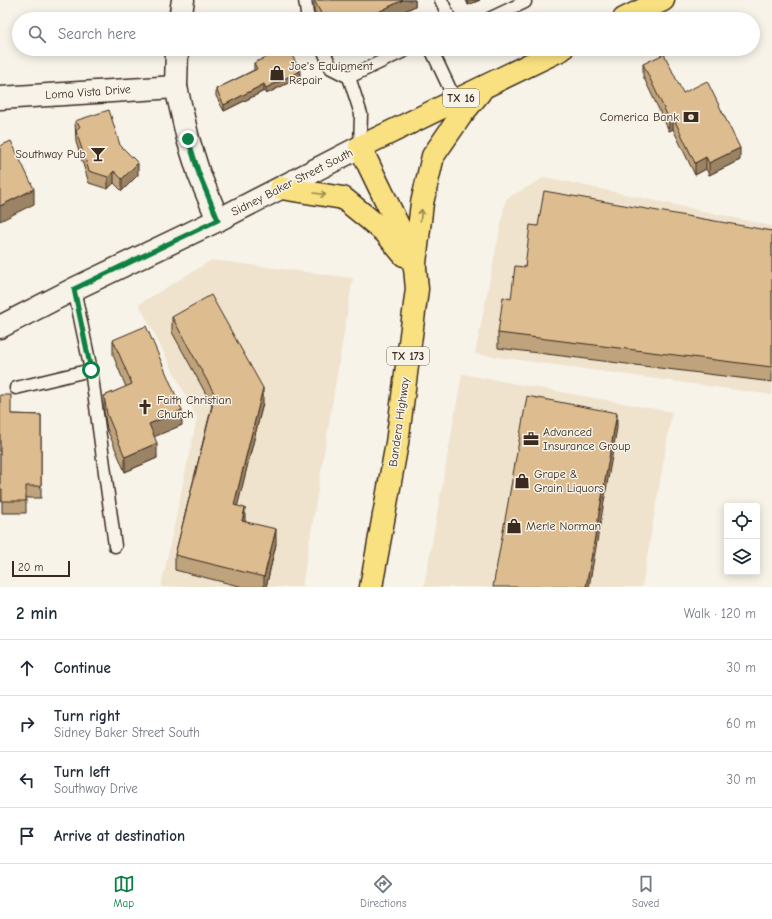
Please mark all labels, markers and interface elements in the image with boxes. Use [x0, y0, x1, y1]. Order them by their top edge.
search box [12, 12, 760, 56]
icon: search [26, 23, 48, 45]
text: Search here [58, 25, 136, 43]
place label: Joe's Equipment Repair [289, 59, 373, 87]
shop icon: Joe's Equipment Repair [268, 64, 286, 82]
street label: Loma Vista Drive [45, 82, 131, 102]
road number: TX 16 [443, 89, 479, 107]
bank icon: Comerica Bank [682, 108, 700, 126]
place label: Comerica Bank [600, 110, 679, 124]
route end [179, 130, 197, 148]
bar icon: Southway Pub [89, 145, 107, 163]
street label: Sidney Baker Street South [229, 145, 355, 219]
place label: Southway Pub [15, 147, 86, 161]
one-way arrow [313, 190, 326, 198]
one-way arrow [417, 209, 424, 222]
road number: TX 173 [387, 347, 429, 365]
route start [82, 361, 100, 379]
street label: Bandera Highway [386, 376, 412, 468]
place label: Faith Christian Church [157, 393, 231, 421]
church icon: Faith Christian Church [136, 398, 154, 416]
place label: Advanced Insurance Group [543, 425, 631, 453]
office icon: Advanced Insurance Group [522, 430, 540, 448]
place label: Grape & Grain Liquors [534, 467, 604, 495]
shop icon: Grape & Grain Liquors [513, 472, 531, 490]
map controls [724, 503, 760, 575]
button: locate [724, 503, 760, 539]
shop icon: Merle Norman [505, 517, 523, 535]
place label: Merle Norman [526, 519, 601, 533]
button: layers [724, 539, 760, 575]
scale bar [12, 559, 70, 578]
text: 20 m [18, 561, 43, 574]
text: 2 min [16, 604, 57, 623]
text: Walk · 120 m [684, 606, 756, 621]
icon: ahead [16, 657, 38, 679]
text: Continue [54, 659, 111, 677]
text: 30 m [726, 660, 756, 675]
text: Turn right [54, 707, 120, 725]
icon: right [16, 713, 38, 735]
text: 60 m [726, 716, 756, 731]
text: Sidney Baker Street South [54, 725, 200, 740]
text: Turn left [54, 763, 110, 781]
icon: left [16, 769, 38, 791]
text: 30 m [726, 772, 756, 787]
text: Southway Drive [54, 781, 138, 796]
icon: arrive [16, 825, 38, 847]
text: Arrive at destination [54, 827, 185, 845]
tab: Map [113, 873, 135, 910]
tab: Directions [360, 873, 407, 910]
tab: Saved [632, 873, 659, 910]

